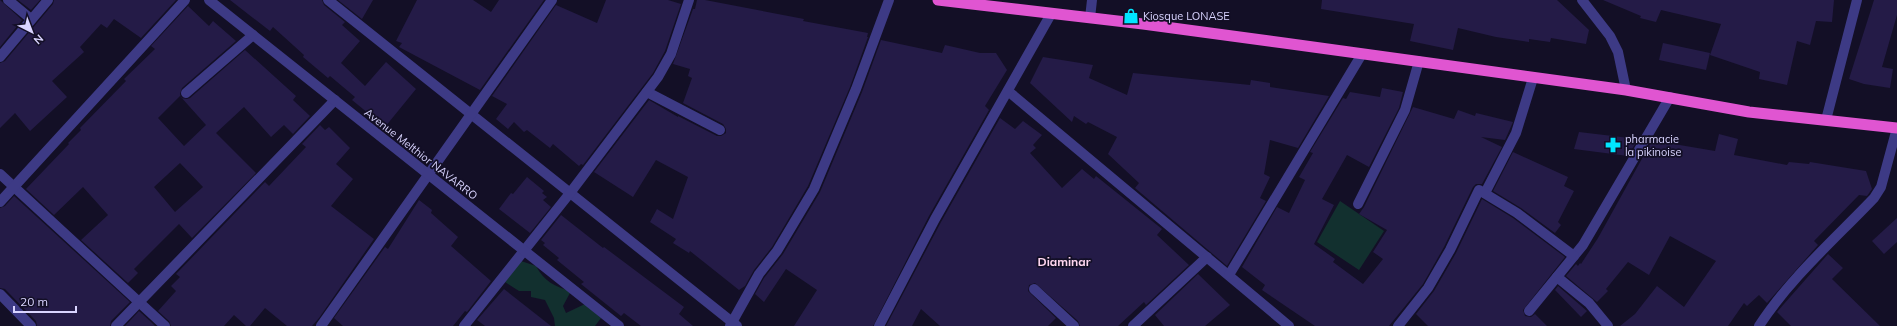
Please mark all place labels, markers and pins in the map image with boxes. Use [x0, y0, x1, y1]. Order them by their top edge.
shop icon: Kiosque LONASE [1122, 7, 1140, 25]
place label: Kiosque LONASE [1143, 9, 1230, 23]
place label: pharmacie la pikinoise [1625, 132, 1681, 159]
pharmacy icon: pharmacie la pikinoise [1604, 136, 1622, 154]

